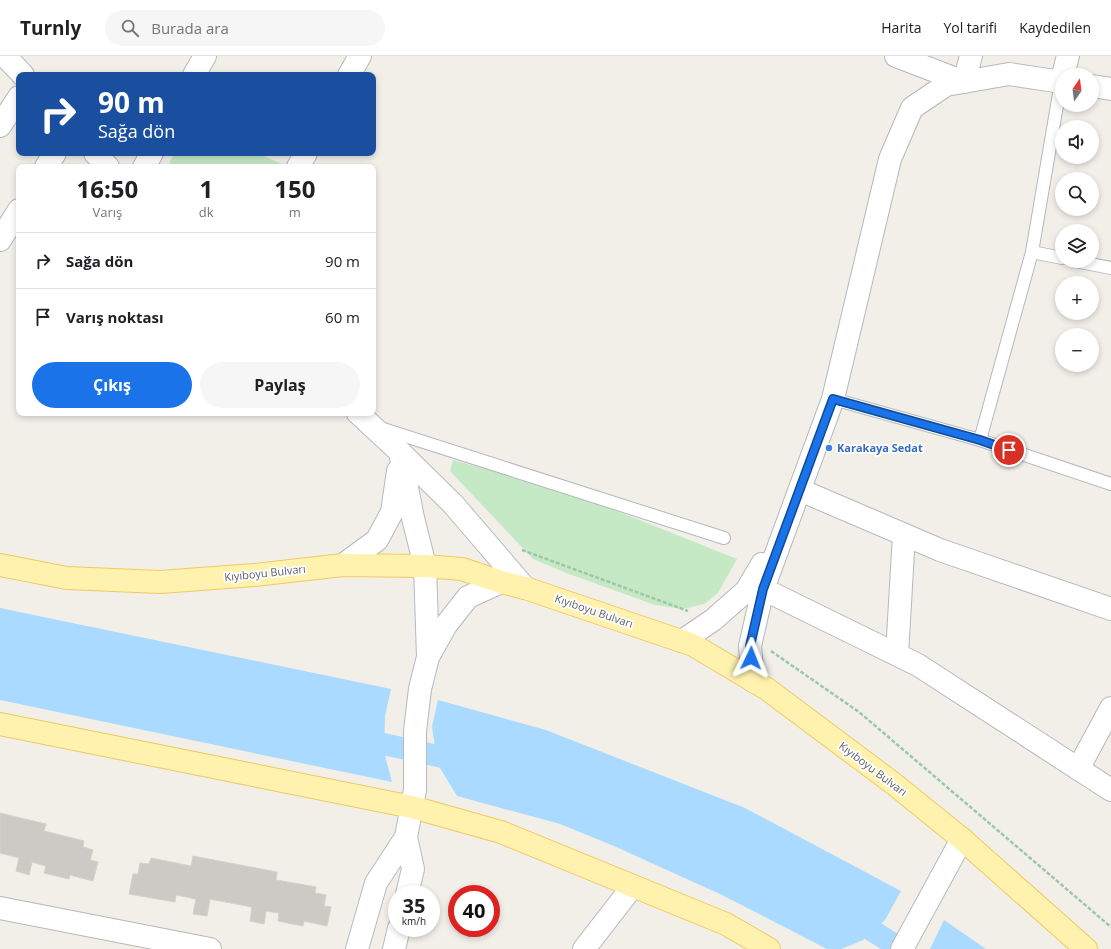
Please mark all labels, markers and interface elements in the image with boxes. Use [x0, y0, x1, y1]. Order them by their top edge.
search box [105, 10, 385, 46]
text: Turnly [20, 15, 81, 41]
icon: search [119, 17, 141, 39]
text: Burada ara [151, 18, 229, 38]
text: Harita [881, 18, 921, 37]
text: Yol tarifi [943, 18, 997, 37]
text: Kaydedilen [1019, 18, 1091, 37]
north arrow [1055, 68, 1099, 112]
map controls [1055, 68, 1099, 372]
text: 90 m [98, 83, 165, 121]
icon: right [32, 88, 84, 140]
text: Sağa dön [98, 119, 175, 143]
button: sound [1055, 120, 1099, 164]
text: 16:50 [77, 172, 138, 205]
text: 1 [199, 172, 213, 205]
text: 150 [274, 172, 315, 205]
button: search [1055, 172, 1099, 216]
text: Varış [93, 203, 122, 221]
text: dk [199, 203, 214, 221]
text: m [289, 203, 301, 221]
button: layers [1055, 224, 1099, 268]
icon: right [32, 250, 54, 272]
text: Sağa dön [66, 251, 133, 271]
text: 90 m [325, 251, 360, 271]
button: + [1055, 276, 1099, 320]
icon: arrive [32, 306, 54, 328]
text: Varış noktası [66, 307, 164, 327]
text: 60 m [325, 307, 360, 327]
button: − [1055, 328, 1099, 372]
button: Çıkış [32, 362, 192, 408]
button: Paylaş [200, 362, 360, 408]
pin [992, 433, 1026, 467]
icon: arrive [998, 439, 1020, 461]
place label: Karakaya Sedat [837, 440, 923, 455]
marker: Karakaya Sedat [824, 443, 834, 453]
street label: Kıyıboyu Bulvarı [223, 561, 306, 584]
street label: Kıyıboyu Bulvarı [553, 590, 635, 631]
position arrow [730, 637, 772, 679]
street label: Kıyıboyu Bulvarı [836, 738, 910, 799]
speed limit sign: 40 [448, 885, 500, 937]
text: 35 [403, 892, 425, 919]
text: km/h [402, 914, 426, 928]

